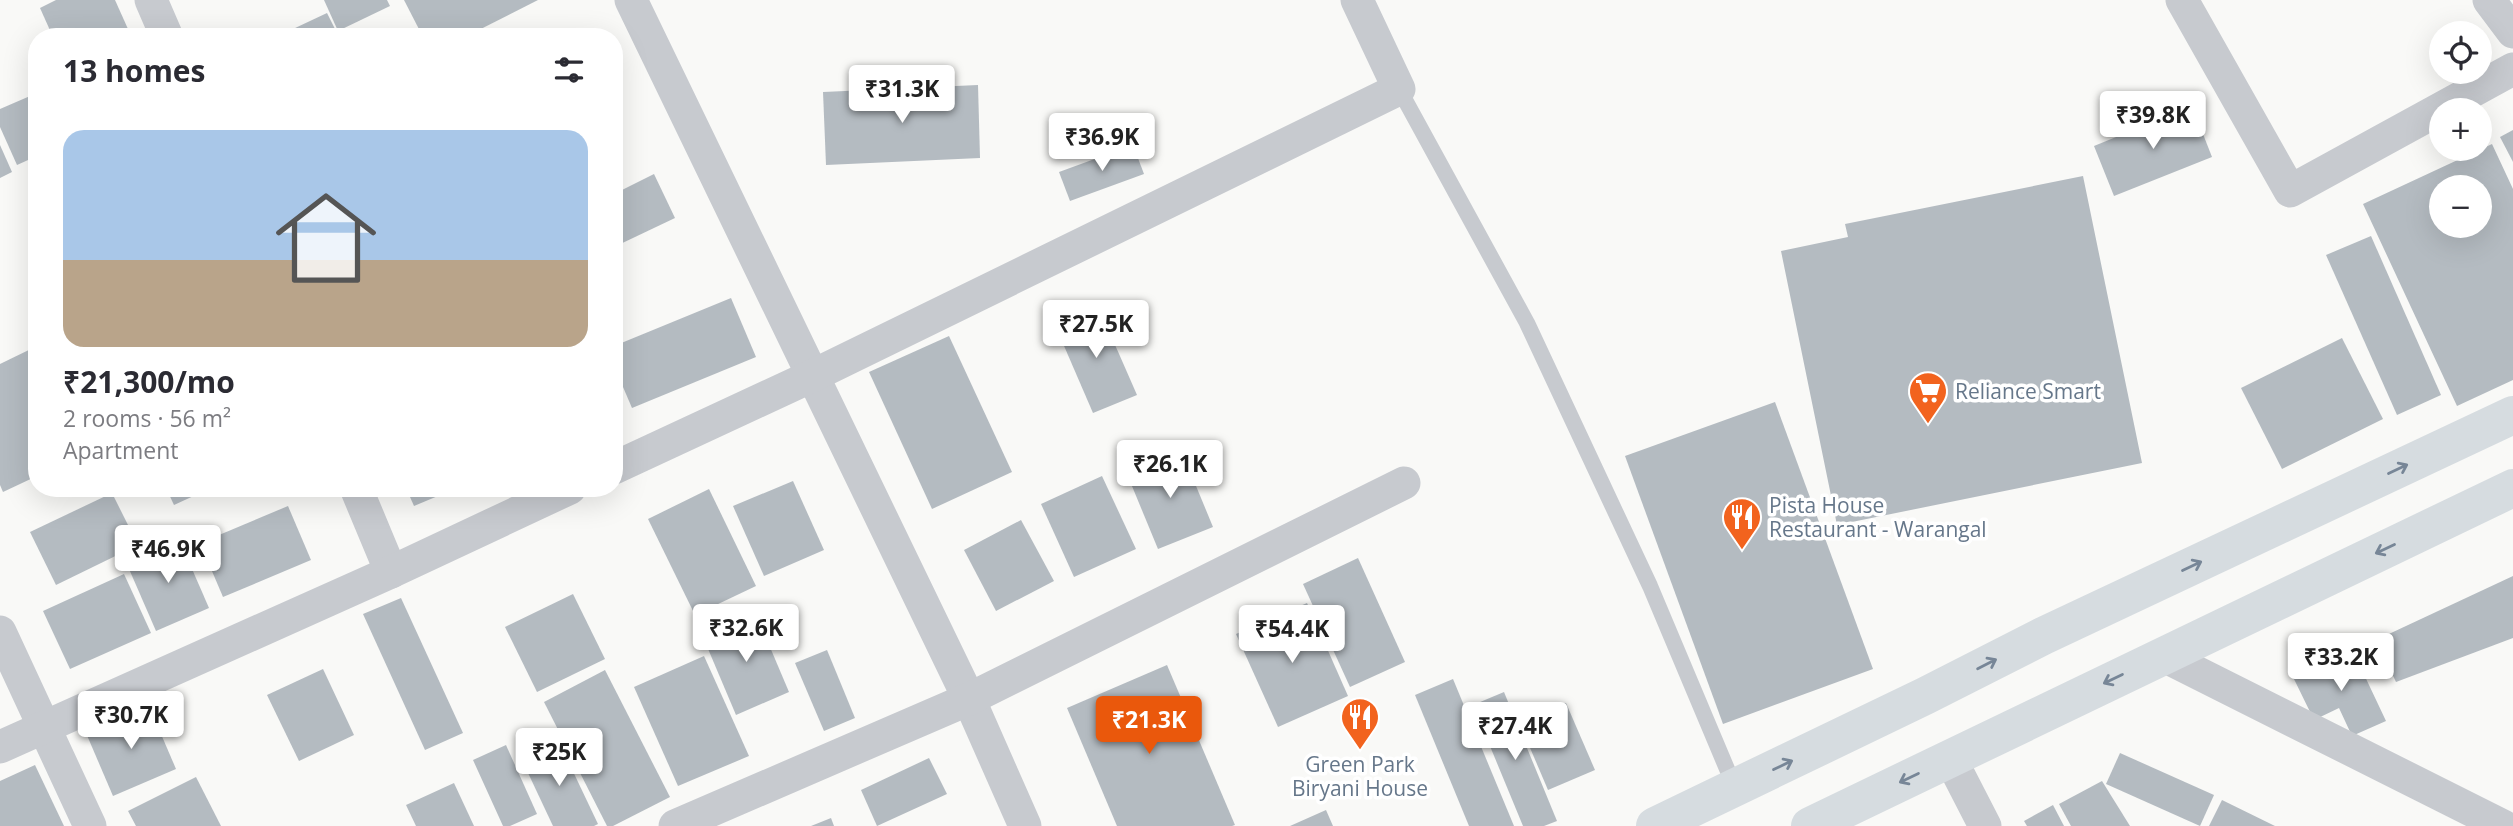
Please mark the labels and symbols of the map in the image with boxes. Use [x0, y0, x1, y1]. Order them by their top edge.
pin: ₹31.3K [845, 66, 959, 125]
pin: ₹39.8K [2096, 92, 2210, 151]
pin: ₹36.9K [1045, 114, 1159, 173]
pin: ₹27.5K [1039, 300, 1153, 360]
supermarket icon: Reliance Smart [1907, 370, 1949, 425]
place label: Reliance Smart [1955, 377, 2101, 405]
pin: ₹26.1K [1113, 440, 1227, 500]
one-way arrow [2387, 462, 2408, 475]
place label: Pista House Restaurant - Warangal [1769, 491, 1987, 543]
restaurant icon: Pista House Restaurant - Warangal [1721, 496, 1763, 551]
pin: ₹46.9K [111, 526, 225, 585]
one-way arrow [2375, 543, 2396, 556]
one-way arrow [2181, 559, 2202, 572]
pin: ₹32.6K [689, 604, 803, 664]
pin: ₹54.4K [1235, 606, 1349, 665]
pin: ₹33.2K [2284, 634, 2398, 693]
one-way arrow [1976, 657, 1997, 671]
one-way arrow [2103, 672, 2124, 686]
pin: ₹30.7K [74, 692, 188, 751]
pin: ₹21.3K [1092, 696, 1206, 756]
restaurant icon: Green Park Biryani House [1339, 696, 1381, 751]
pin: ₹27.4K [1458, 702, 1572, 762]
pin: ₹25K [518, 728, 600, 788]
place label: Green Park Biryani House [1292, 750, 1428, 802]
one-way arrow [1772, 757, 1793, 770]
one-way arrow [1899, 772, 1920, 785]

